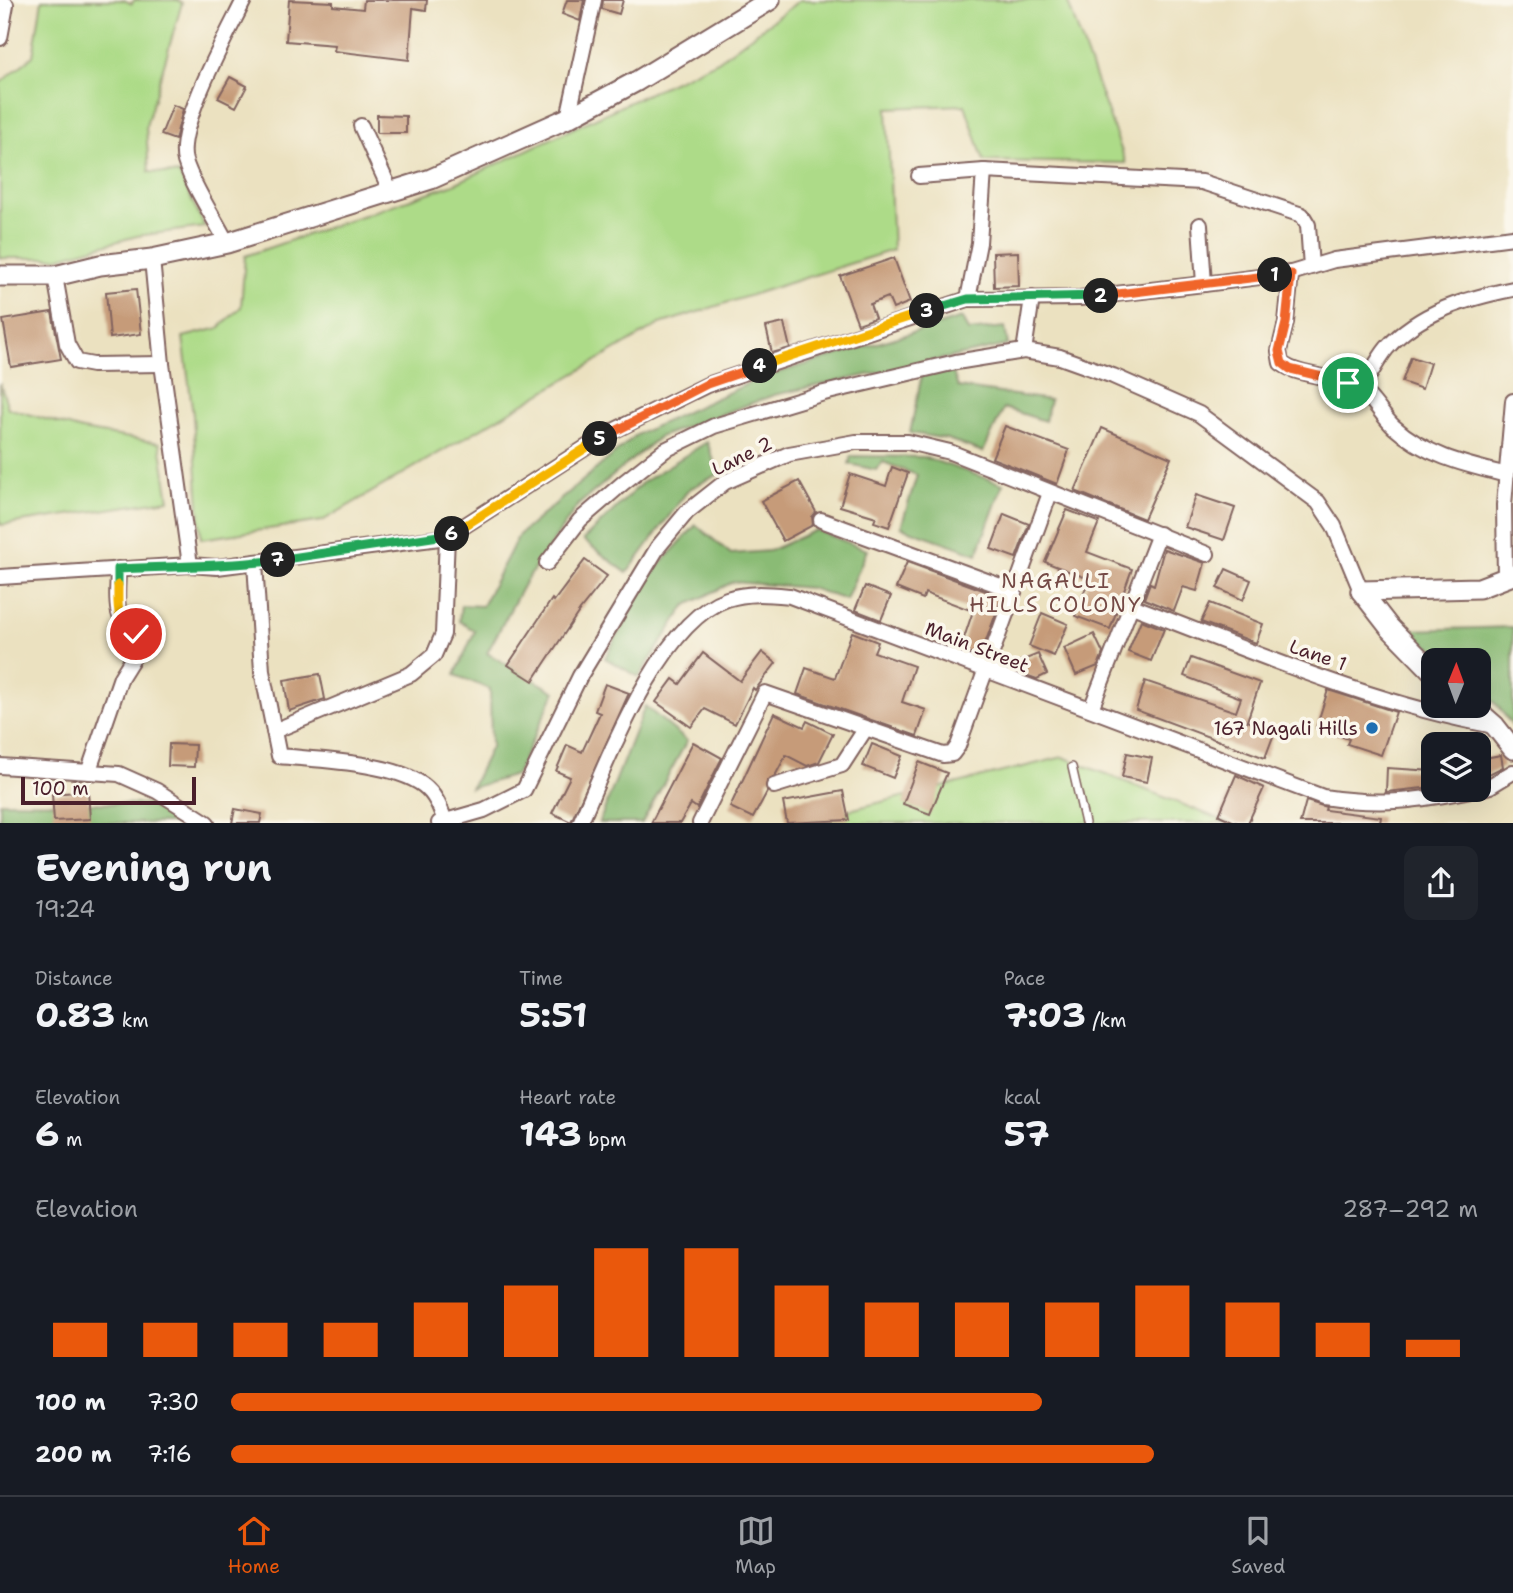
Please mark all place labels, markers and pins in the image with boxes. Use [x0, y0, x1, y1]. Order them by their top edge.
pin: 1 [1258, 258, 1292, 292]
pin: 2 [1084, 278, 1118, 314]
pin: 3 [909, 294, 944, 328]
pin: 4 [742, 348, 778, 384]
pin [1318, 353, 1378, 413]
pin: 5 [582, 422, 618, 457]
pin: 6 [434, 516, 470, 552]
pin: 7 [260, 542, 296, 578]
pin [106, 604, 166, 664]
place label: 167 Nagali Hills [1213, 716, 1358, 741]
marker: 167 Nagali Hills [1364, 720, 1380, 736]

